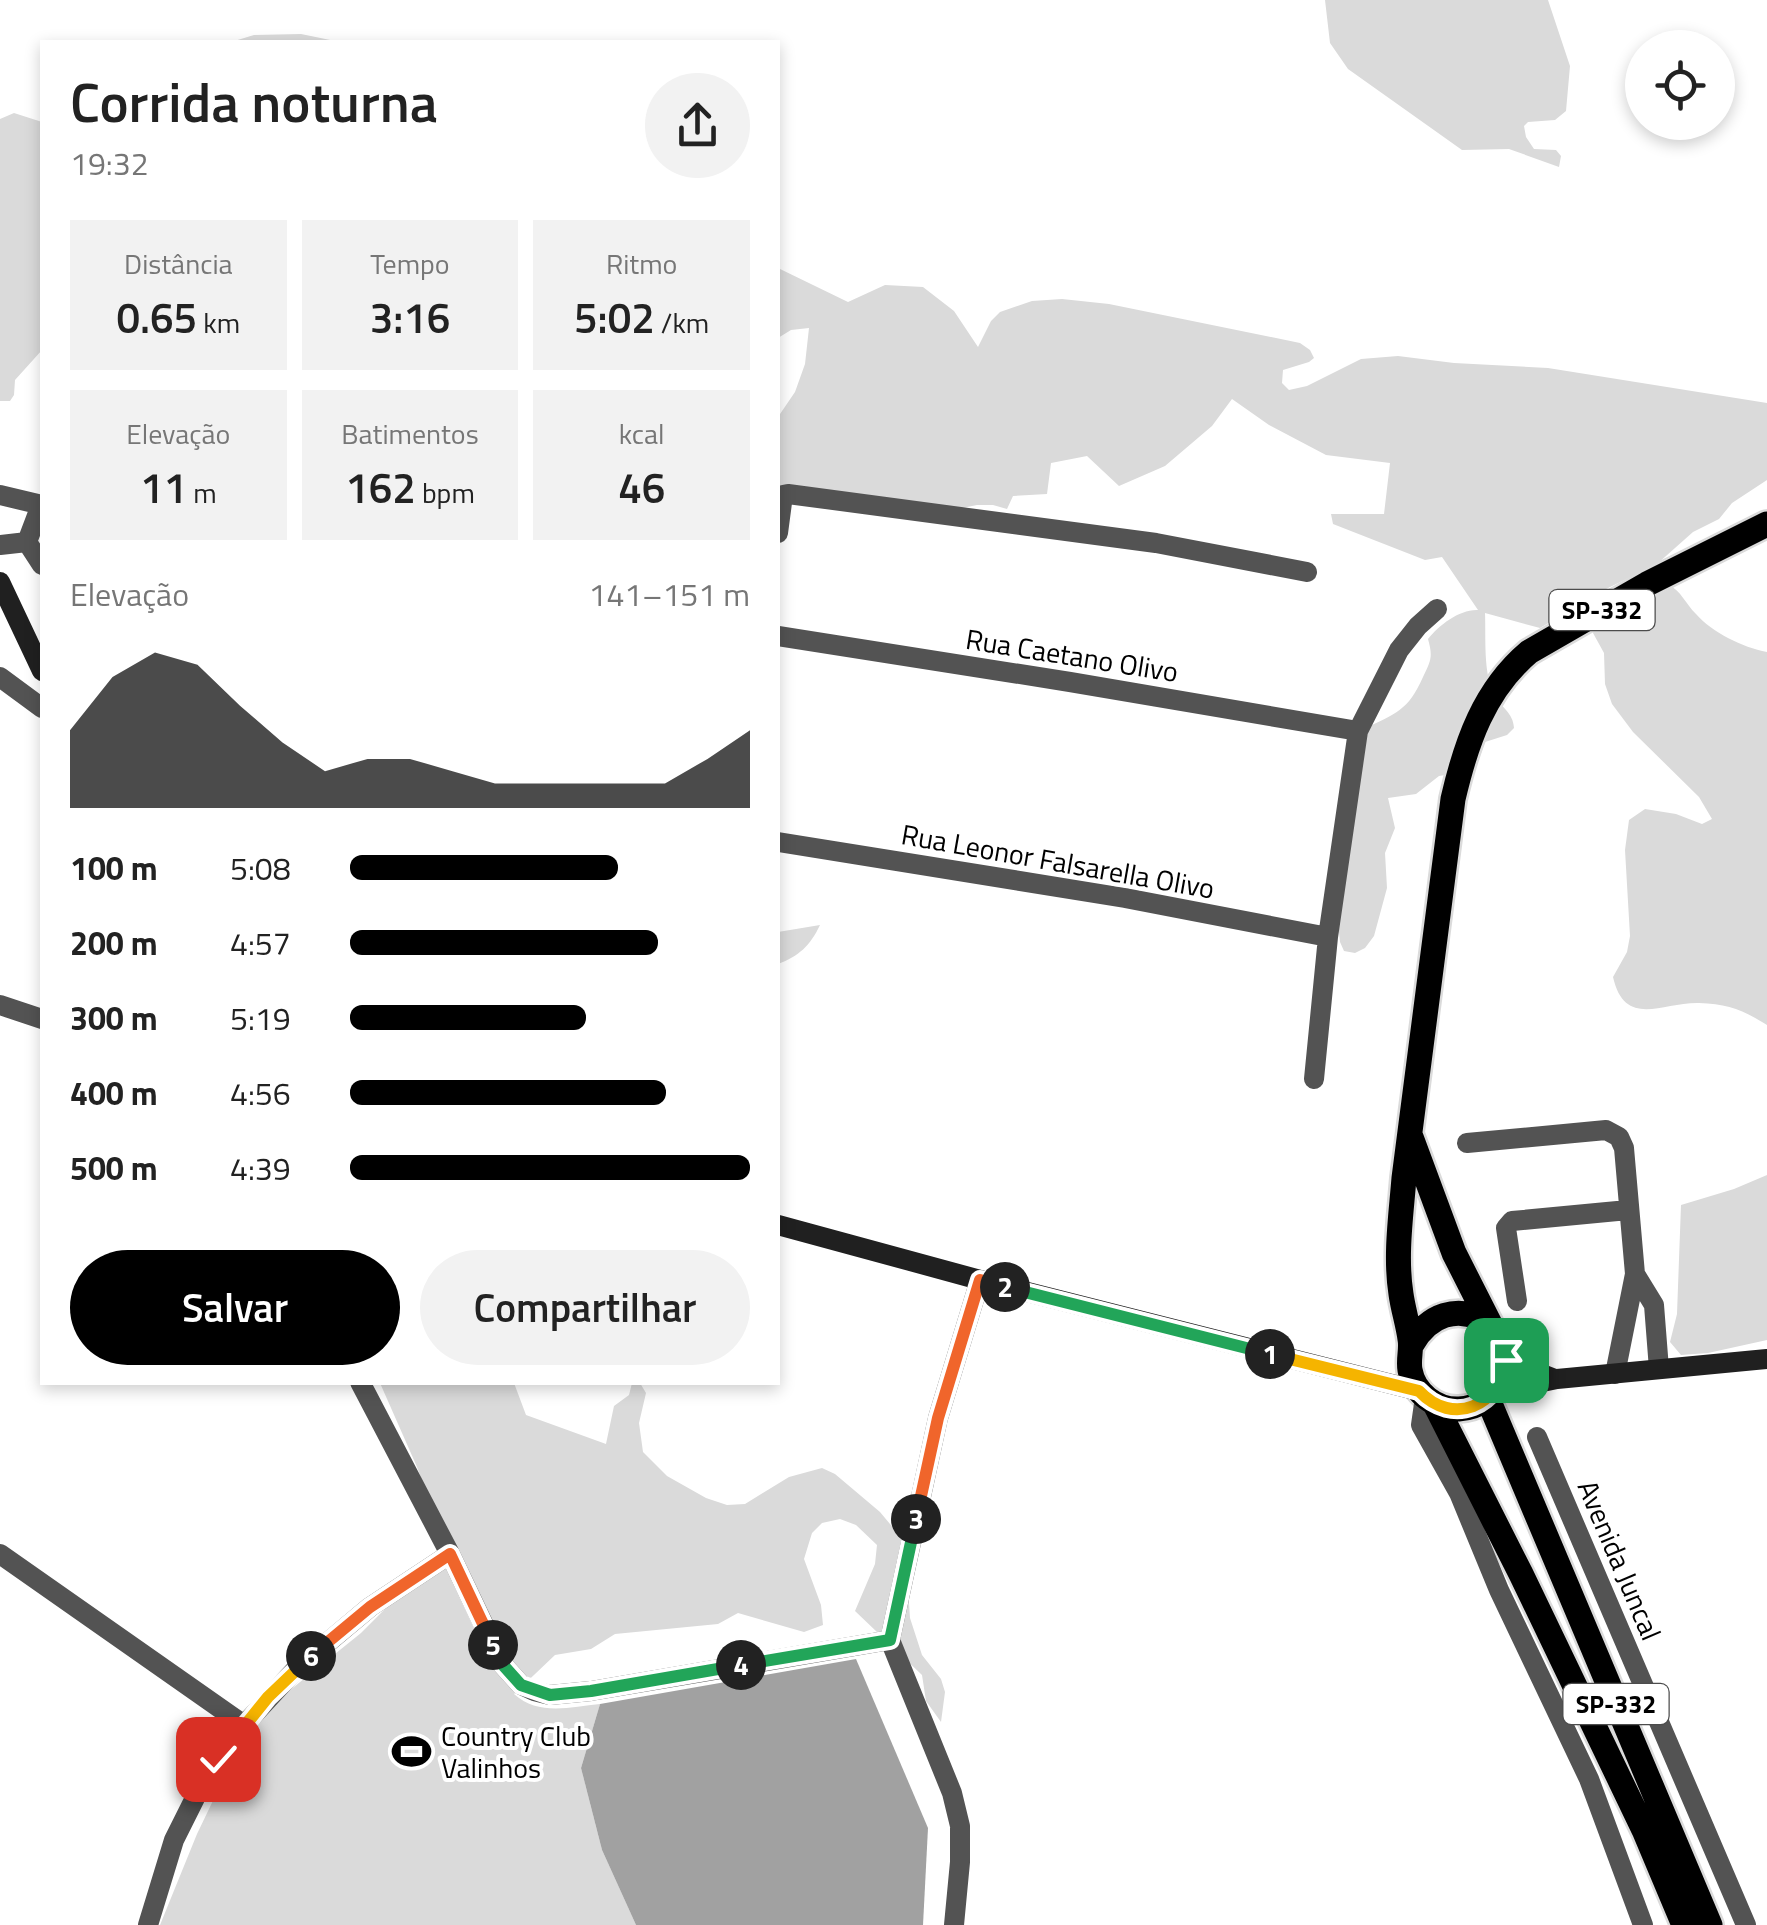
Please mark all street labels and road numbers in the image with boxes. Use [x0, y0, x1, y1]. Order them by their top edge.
road number: SP-332 [1550, 590, 1654, 630]
street label: Rua Caetano Olivo [963, 617, 1181, 693]
street label: Rua Leonor Falsarella Olivo [898, 812, 1218, 910]
street label: Avenida Juncal [1567, 1473, 1673, 1647]
road number: SP-332 [1564, 1684, 1668, 1724]

